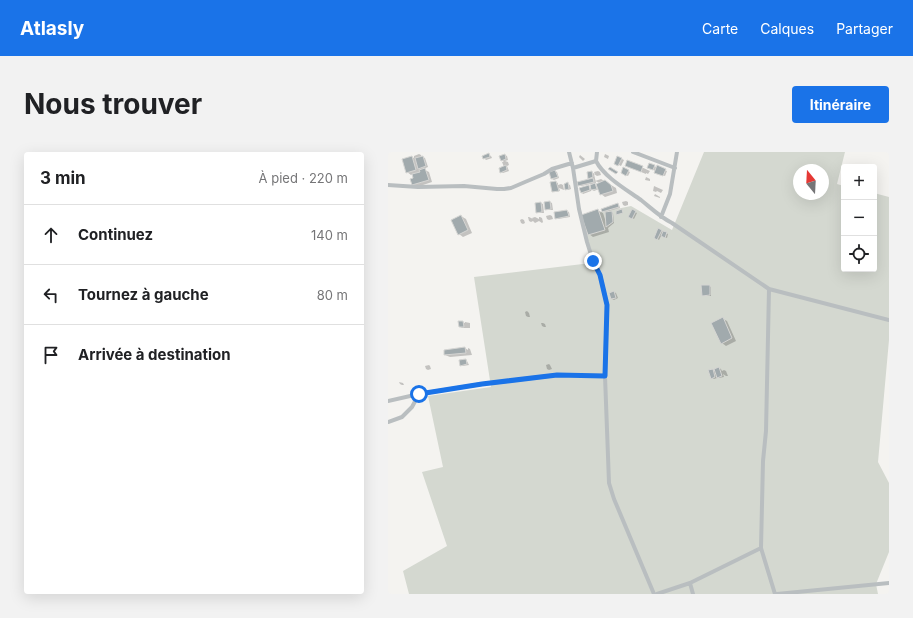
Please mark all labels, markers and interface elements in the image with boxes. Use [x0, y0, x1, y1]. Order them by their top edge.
text: Atlasly [20, 17, 84, 40]
text: Carte [702, 20, 738, 37]
text: Calques [760, 20, 814, 37]
text: Partager [836, 20, 893, 37]
button: Itinéraire [792, 86, 889, 123]
text: Nous trouver [24, 87, 202, 121]
north arrow [793, 164, 829, 200]
map controls [841, 164, 877, 272]
button: + [841, 164, 877, 200]
text: 3 min [40, 168, 86, 188]
text: À pied · 220 m [259, 170, 348, 186]
button: − [841, 200, 877, 236]
icon: ahead [40, 224, 62, 246]
text: Continuez [78, 225, 153, 244]
text: 140 m [311, 227, 348, 243]
button: locate [841, 236, 877, 272]
route end [584, 252, 602, 270]
icon: left [40, 284, 62, 306]
text: Tournez à gauche [78, 285, 209, 304]
text: 80 m [317, 287, 348, 303]
icon: arrive [40, 344, 62, 366]
text: Arrivée à destination [78, 345, 231, 364]
route start [410, 385, 428, 403]

